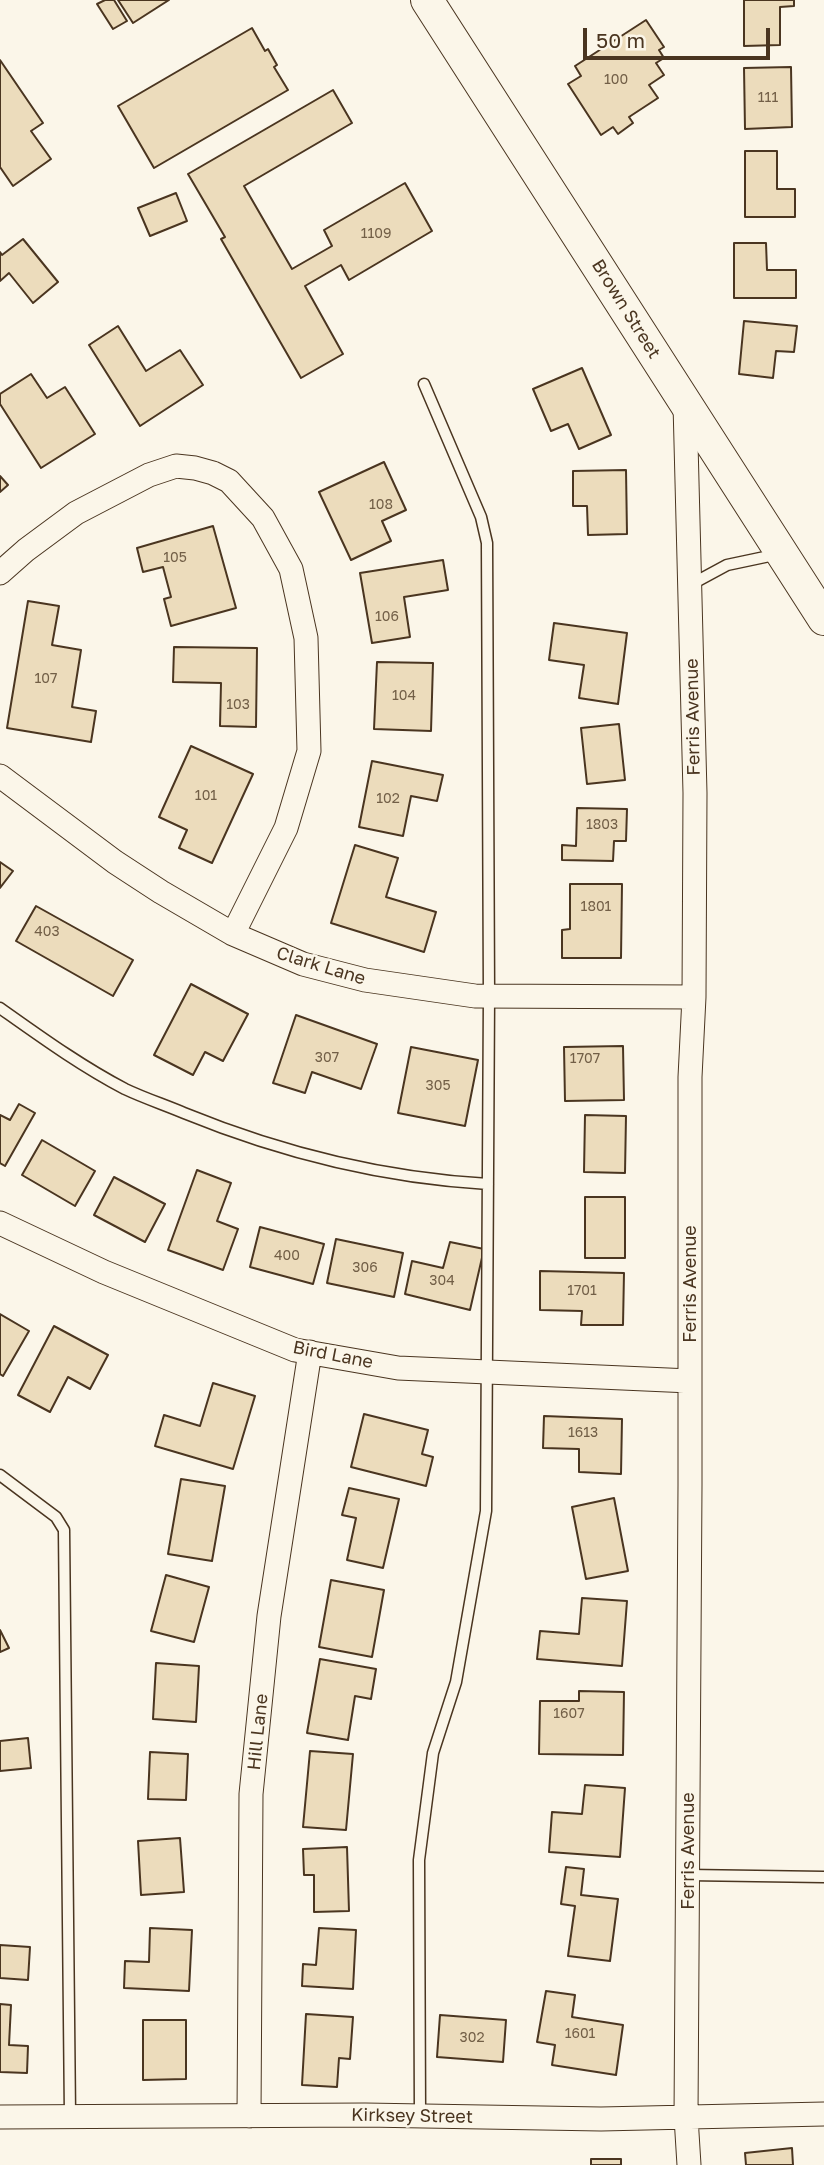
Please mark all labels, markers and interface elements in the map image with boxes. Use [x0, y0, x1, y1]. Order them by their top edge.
scale bar [586, 14, 773, 58]
text: 50 m [596, 27, 645, 53]
house number: 100 [604, 72, 628, 88]
house number: 111 [758, 90, 778, 106]
house number: 1109 [361, 226, 391, 242]
street label: Brown Street [587, 255, 665, 363]
house number: 108 [369, 497, 393, 513]
house number: 105 [163, 550, 187, 566]
house number: 106 [375, 609, 399, 625]
street label: Ferris Avenue [681, 658, 705, 776]
house number: 107 [35, 671, 57, 687]
house number: 104 [392, 688, 416, 704]
house number: 103 [226, 697, 250, 713]
house number: 101 [195, 788, 217, 804]
house number: 102 [376, 791, 400, 807]
house number: 1803 [586, 817, 618, 833]
house number: 1801 [581, 899, 611, 915]
house number: 403 [34, 924, 60, 940]
street label: Clark Lane [274, 942, 368, 990]
house number: 307 [315, 1050, 339, 1066]
house number: 1707 [570, 1051, 600, 1067]
house number: 305 [426, 1078, 450, 1094]
street label: Ferris Avenue [679, 1225, 701, 1343]
house number: 400 [274, 1248, 300, 1264]
house number: 306 [352, 1260, 378, 1276]
house number: 304 [429, 1273, 455, 1289]
house number: 1701 [567, 1283, 597, 1299]
street label: Bird Lane [291, 1337, 375, 1373]
house number: 1613 [568, 1425, 598, 1441]
street label: Hill Lane [243, 1693, 273, 1771]
house number: 1607 [553, 1706, 585, 1722]
street label: Ferris Avenue [677, 1792, 699, 1910]
house number: 1601 [565, 2026, 595, 2042]
house number: 302 [460, 2030, 484, 2046]
street label: Kirksey Street [351, 2104, 473, 2128]

